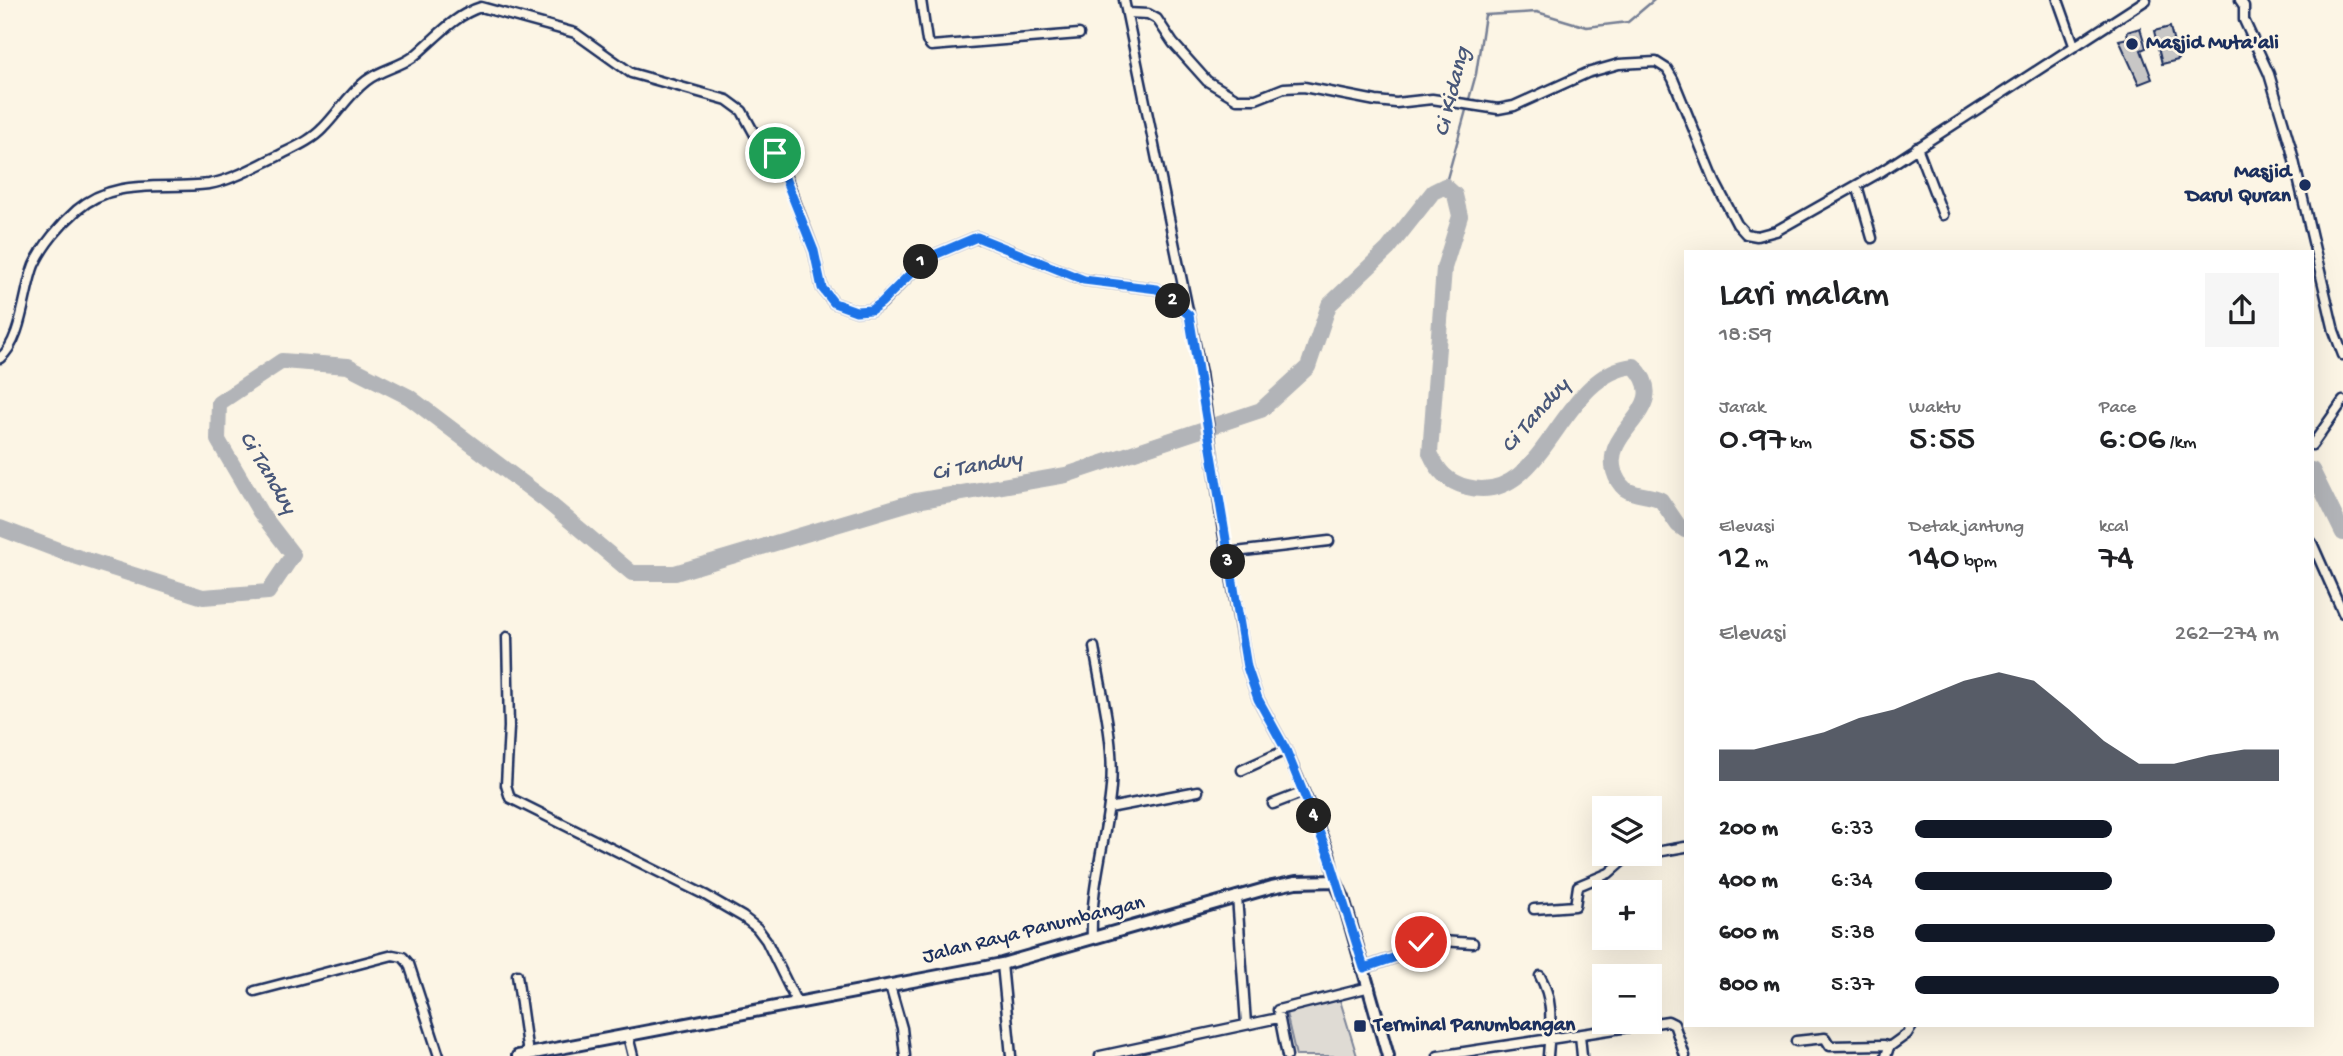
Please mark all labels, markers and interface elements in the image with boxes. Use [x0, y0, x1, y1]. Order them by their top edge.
place label: Masjid Muta'ali [2146, 32, 2279, 57]
marker: Masjid Muta'ali [2124, 36, 2140, 52]
water label: Ci Kidang [1429, 43, 1478, 139]
pin [745, 123, 805, 183]
icon: arrive [756, 134, 794, 172]
place label: Masjid Darul Quran [2184, 161, 2294, 210]
marker: Masjid Darul Quran [2297, 177, 2313, 193]
pin: 1 [904, 244, 939, 280]
text: 1 [917, 250, 924, 273]
button: share [2205, 273, 2279, 347]
text: Lari malam [1719, 274, 1889, 318]
pin: 2 [1156, 284, 1190, 318]
text: 2 [1168, 289, 1177, 312]
text: 18:59 [1719, 322, 1772, 349]
water label: Ci Tanduy [1496, 372, 1577, 459]
text: Jarak [1719, 397, 1765, 420]
text: Waktu [1909, 397, 1961, 420]
text: Pace [2099, 397, 2136, 420]
text: 0.97 [1719, 420, 1786, 461]
text: 5:55 [1909, 420, 1975, 461]
text: 6:06 [2099, 420, 2165, 461]
water label: Ci Tanduy [232, 427, 303, 520]
text: km [1786, 432, 1812, 455]
text: /km [2165, 432, 2196, 455]
water label: Ci Tanduy [930, 446, 1026, 488]
text: Elevasi [1719, 516, 1775, 539]
text: Detak jantung [1909, 516, 2024, 539]
text: kcal [2099, 516, 2129, 539]
text: 12 [1719, 539, 1750, 580]
text: 140 [1909, 539, 1960, 580]
text: 74 [2099, 539, 2134, 580]
pin: 3 [1210, 544, 1246, 580]
text: 3 [1223, 550, 1232, 573]
text: m [1750, 551, 1768, 574]
text: bpm [1960, 551, 1997, 574]
text: Elevasi [1719, 621, 1787, 648]
text: 262–274 m [2175, 621, 2279, 648]
map controls [1592, 796, 1662, 1034]
button: layers [1592, 796, 1662, 866]
pin: 4 [1296, 798, 1332, 834]
text: 4 [1309, 804, 1318, 827]
text: 200 m [1719, 816, 1778, 843]
text: 6:33 [1831, 816, 1874, 843]
text: 400 m [1719, 868, 1778, 895]
text: 6:34 [1831, 868, 1873, 895]
button: + [1592, 880, 1662, 950]
street label: Jalan Raya Panumbangan [920, 891, 1148, 971]
pin [1391, 912, 1451, 972]
text: 600 m [1719, 920, 1779, 947]
text: 5:38 [1831, 920, 1875, 947]
icon: check [1402, 923, 1440, 961]
button: − [1592, 964, 1662, 1034]
text: 800 m [1719, 972, 1780, 999]
text: 5:37 [1831, 972, 1874, 999]
place label: Terminal Panumbangan [1372, 1014, 1576, 1039]
marker: Terminal Panumbangan [1352, 1018, 1368, 1034]

